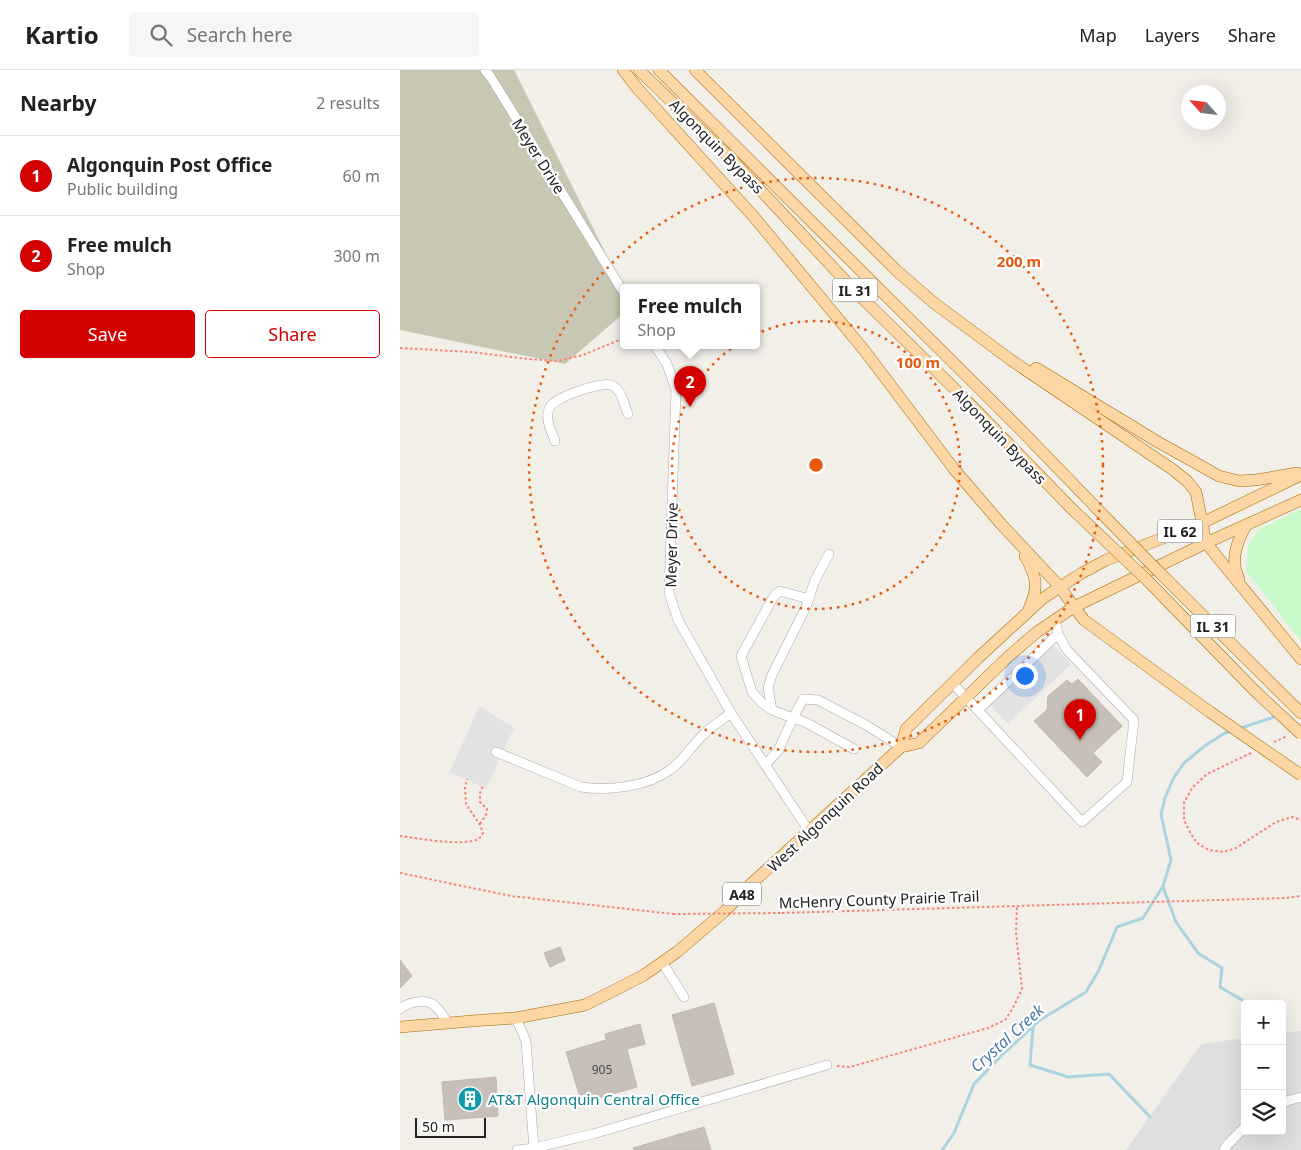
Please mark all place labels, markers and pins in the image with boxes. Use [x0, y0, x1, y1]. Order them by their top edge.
pin: 2 [674, 366, 706, 407]
centre of rings [807, 456, 825, 474]
pin: 1 [1064, 699, 1096, 740]
building icon: AT&T Algonquin Central Office [457, 1086, 483, 1112]
place label: AT&T Algonquin Central Office [488, 1089, 700, 1109]

